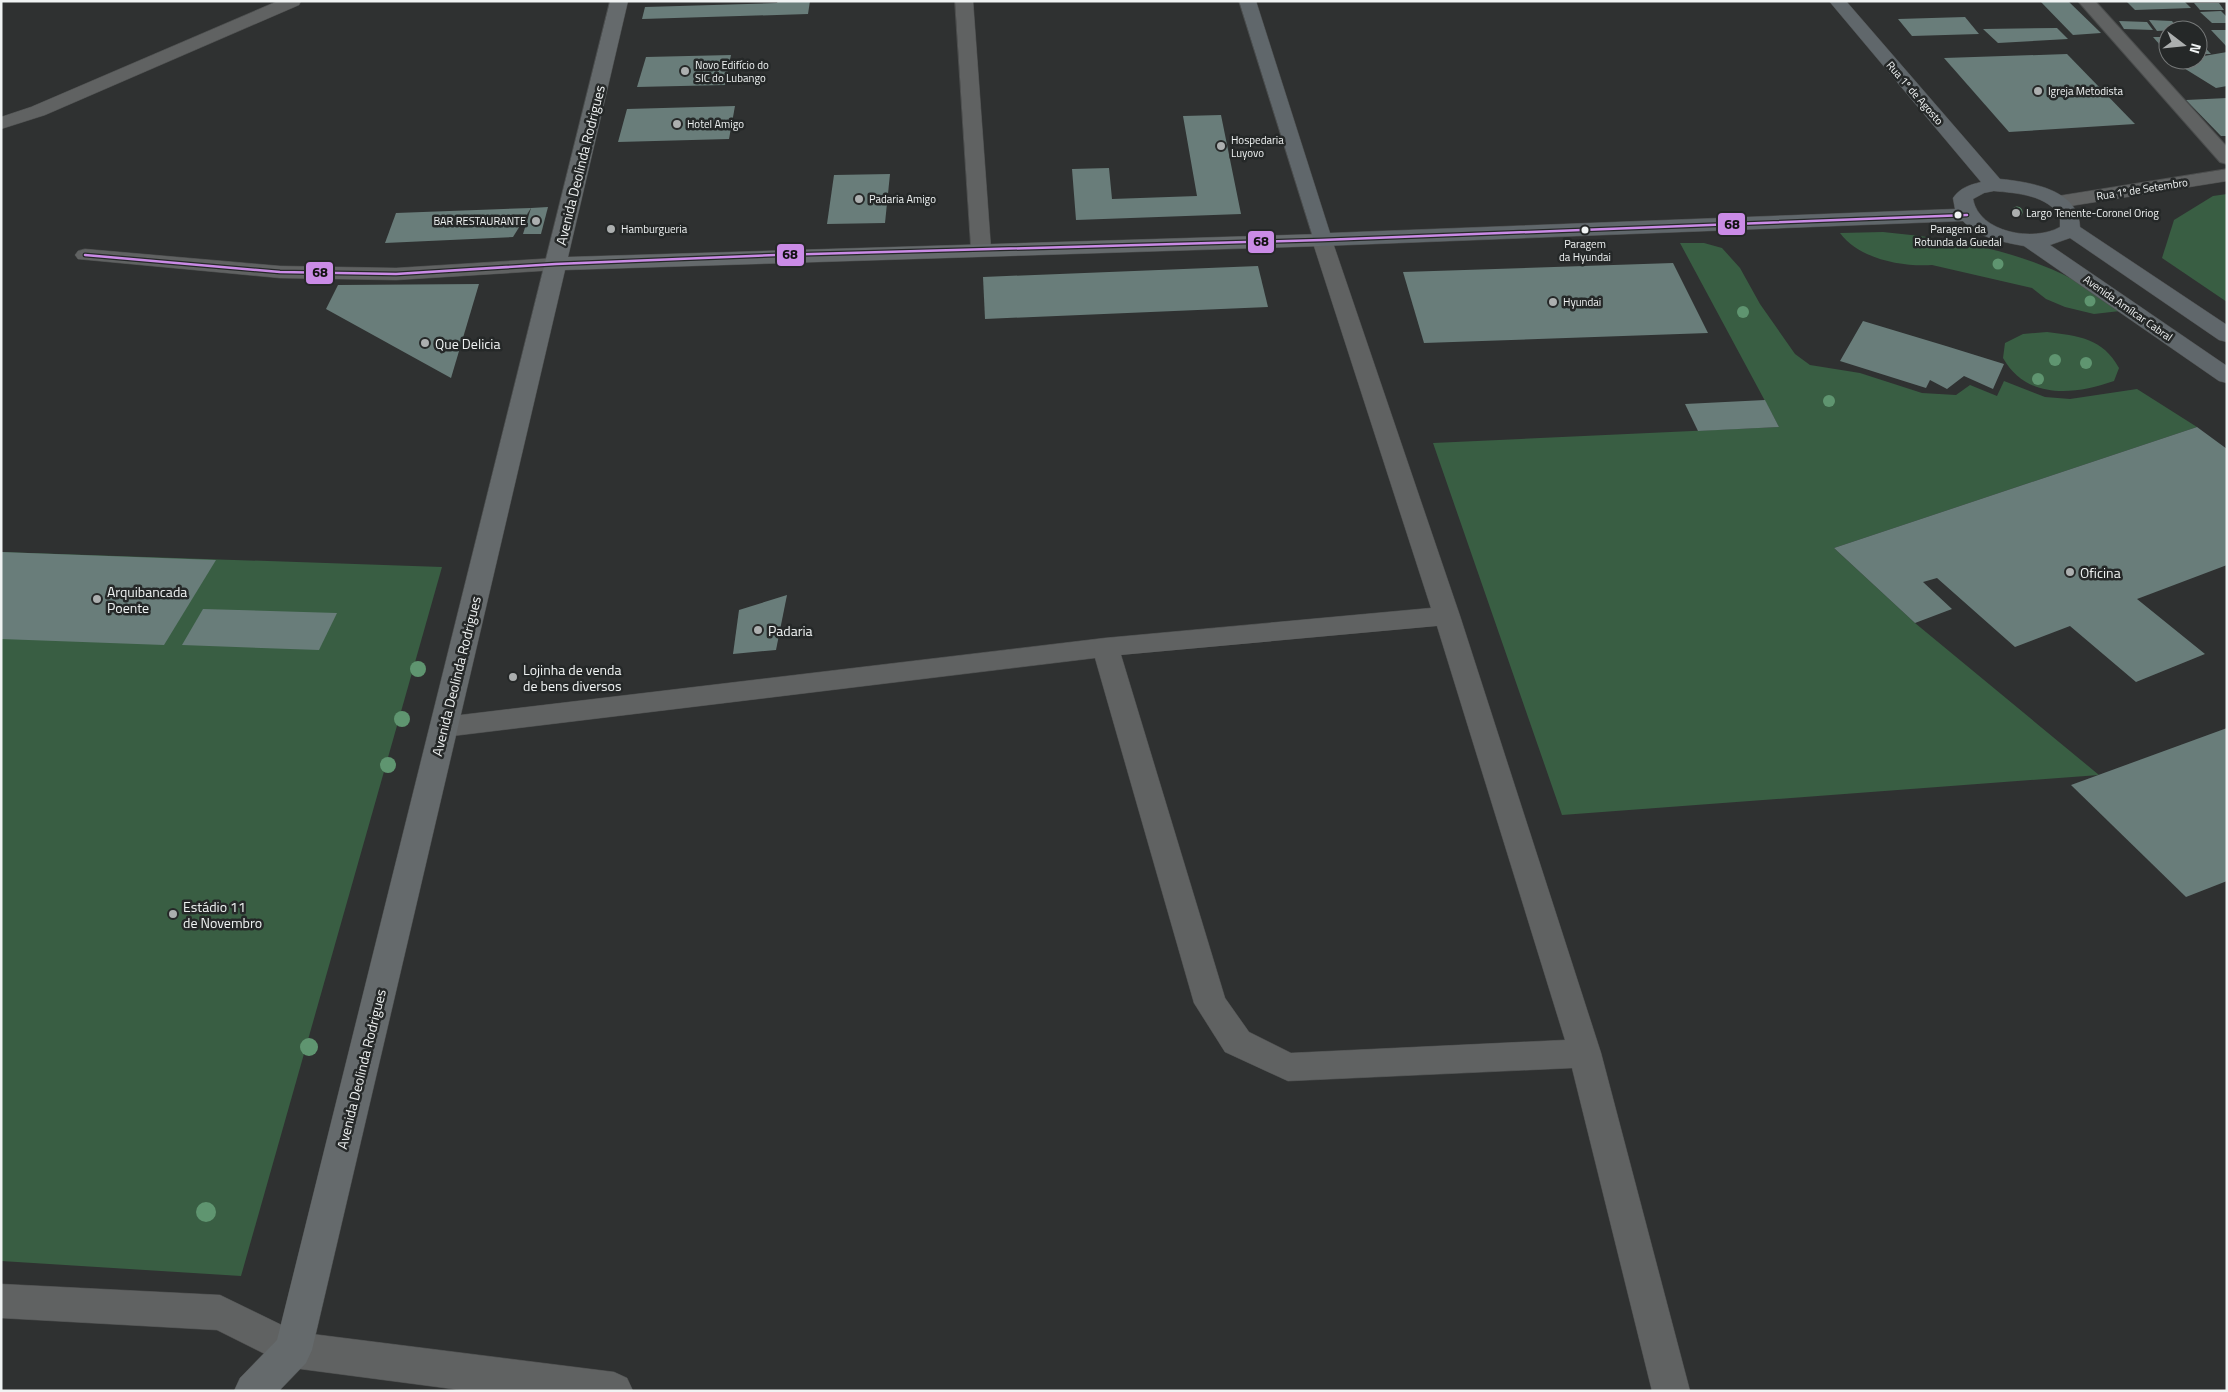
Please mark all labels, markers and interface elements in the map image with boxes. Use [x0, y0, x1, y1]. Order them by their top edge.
north arrow [2158, 20, 2208, 70]
text: N [2185, 41, 2207, 56]
place label: Novo Edifício do SIC do Lubango [695, 57, 769, 86]
street label: Rua 1º de Agosto [1883, 58, 1947, 128]
marker: Novo Edifício do SIC do Lubango [679, 65, 691, 77]
street label: Avenida Deolinda Rodrigues [550, 83, 610, 247]
place label: Igreja Metodista [2048, 83, 2123, 99]
marker: Igreja Metodista [2032, 85, 2044, 97]
place label: Hotel Amigo [687, 116, 744, 132]
marker: Hotel Amigo [671, 118, 683, 130]
place label: Hospedaria Luyovo [1231, 132, 1284, 161]
marker: Hospedaria Luyovo [1215, 140, 1227, 152]
street label: Rua 1º de Setembro [2095, 174, 2189, 204]
place label: Padaria Amigo [869, 191, 936, 207]
marker: Padaria Amigo [853, 193, 865, 205]
place label: Largo Tenente-Coronel Oriog [2026, 205, 2159, 221]
marker: Largo Tenente-Coronel Oriog [2010, 207, 2022, 219]
marker: Paragem da Rotunda da Guedal [1953, 210, 1963, 220]
line badge: 68 [1717, 212, 1746, 236]
place label: BAR RESTAURANTE [433, 213, 526, 229]
text: 68 [1724, 213, 1740, 234]
marker: BAR RESTAURANTE [530, 215, 542, 227]
place label: Hamburgueria [621, 221, 688, 237]
place label: Paragem da Rotunda da Guedal [1914, 221, 2002, 250]
marker: Hamburgueria [605, 223, 617, 235]
marker: Paragem da Hyundai [1580, 225, 1590, 235]
line badge: 68 [1247, 230, 1275, 254]
text: 68 [1253, 230, 1269, 251]
place label: Paragem da Hyundai [1559, 236, 1611, 265]
line badge: 68 [776, 243, 805, 267]
text: 68 [782, 243, 798, 264]
line badge: 68 [305, 261, 334, 285]
text: 68 [312, 261, 328, 282]
street label: Avenida Amílcar Cabral [2080, 271, 2176, 345]
place label: Hyundai [1563, 294, 1601, 310]
marker: Hyundai [1547, 296, 1559, 308]
place label: Que Delicia [435, 333, 500, 354]
marker: Que Delicia [419, 337, 431, 349]
place label: Oficina [2080, 562, 2121, 583]
marker: Oficina [2064, 566, 2076, 578]
place label: Arquibancada Poente [107, 581, 187, 618]
marker: Arquibancada Poente [91, 593, 103, 605]
street label: Avenida Deolinda Rodrigues [426, 594, 486, 758]
place label: Padaria [768, 620, 813, 641]
marker: Padaria [752, 624, 764, 636]
place label: Lojinha de venda de bens diversos [523, 659, 622, 696]
marker: Lojinha de venda de bens diversos [507, 671, 519, 683]
place label: Estádio 11 de Novembro [183, 896, 262, 933]
marker: Estádio 11 de Novembro [167, 908, 179, 920]
street label: Avenida Deolinda Rodrigues [331, 987, 391, 1151]

